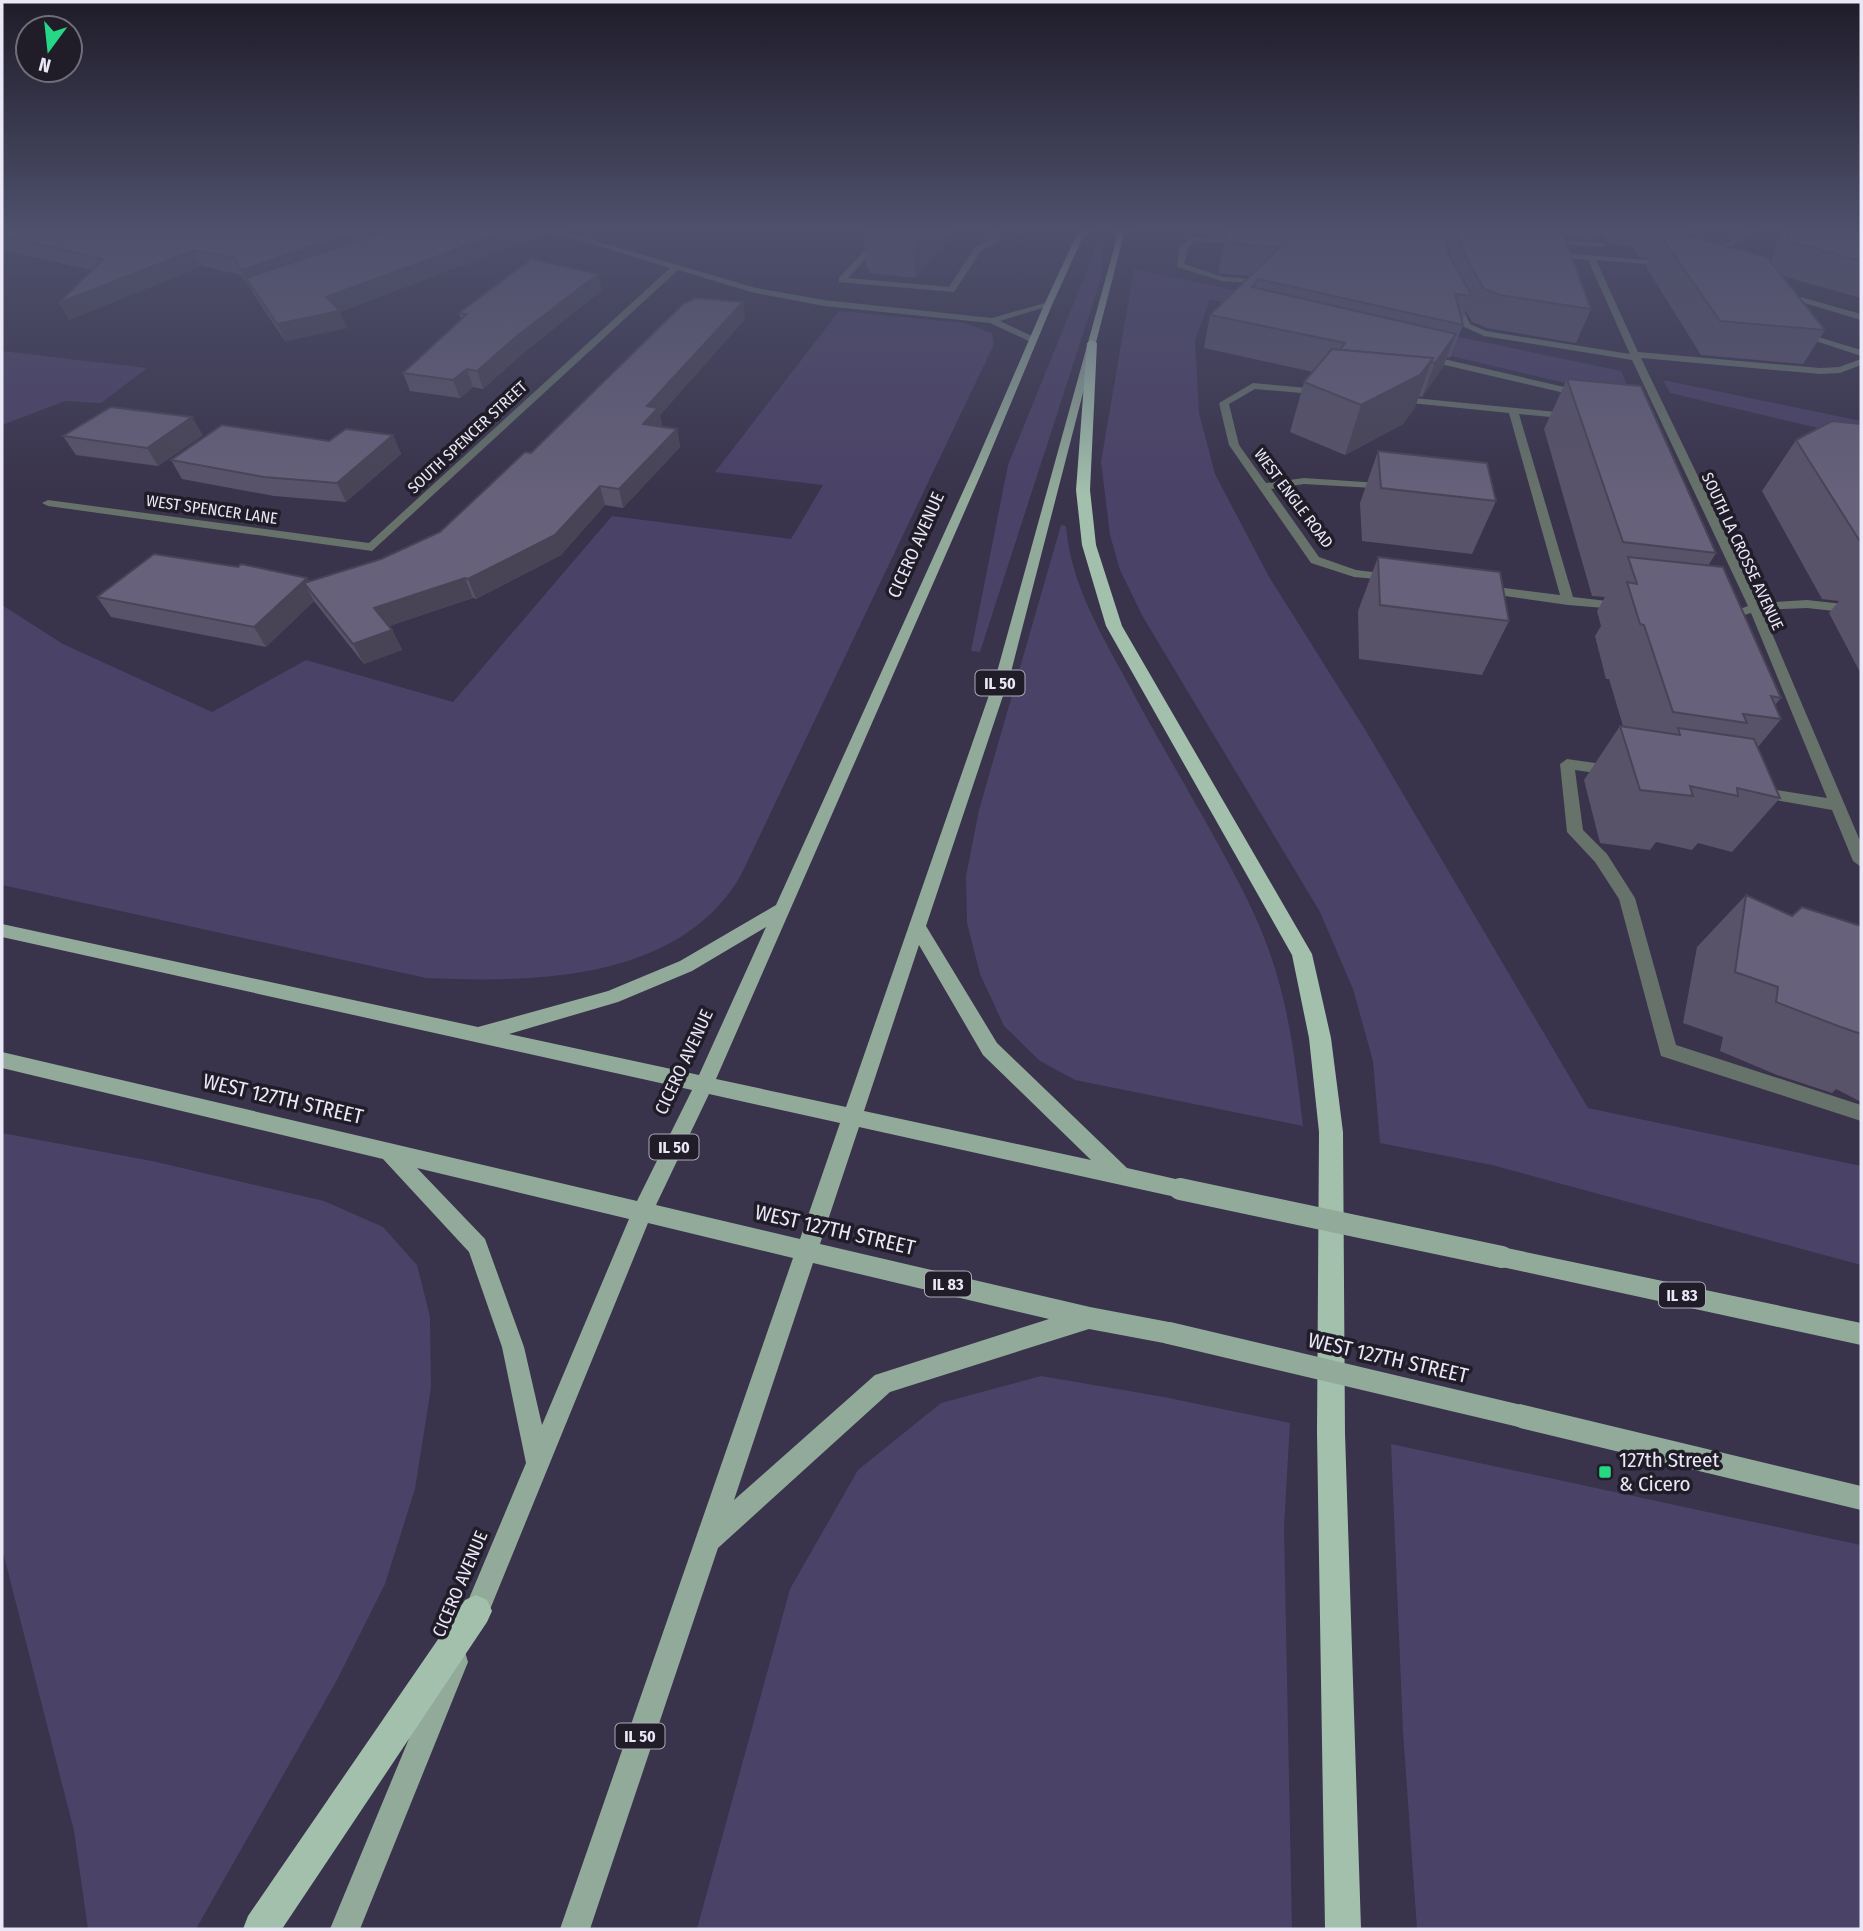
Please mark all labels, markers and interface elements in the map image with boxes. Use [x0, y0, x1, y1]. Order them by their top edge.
north arrow [14, 14, 84, 84]
text: N [36, 52, 53, 78]
street label: SOUTH SPENCER STREET [404, 377, 531, 498]
street label: WEST ENGLE ROAD [1250, 445, 1337, 552]
street label: SOUTH LA CROSSE AVENUE [1698, 469, 1787, 633]
street label: CICERO AVENUE [883, 489, 949, 601]
street label: WEST SPENCER LANE [145, 491, 279, 528]
road number: IL 50 [976, 670, 1024, 696]
street label: CICERO AVENUE [650, 1006, 718, 1118]
street label: WEST 127TH STREET [200, 1068, 366, 1130]
road number: IL 50 [650, 1134, 698, 1160]
street label: WEST 127TH STREET [752, 1199, 918, 1261]
road number: IL 83 [925, 1272, 971, 1296]
road number: IL 83 [1659, 1282, 1705, 1308]
street label: WEST 127TH STREET [1305, 1327, 1471, 1389]
place label: 127th Street & Cicero [1619, 1447, 1719, 1497]
marker: 127th Street & Cicero [1597, 1464, 1613, 1480]
street label: CICERO AVENUE [428, 1528, 492, 1640]
road number: IL 50 [616, 1724, 664, 1748]

